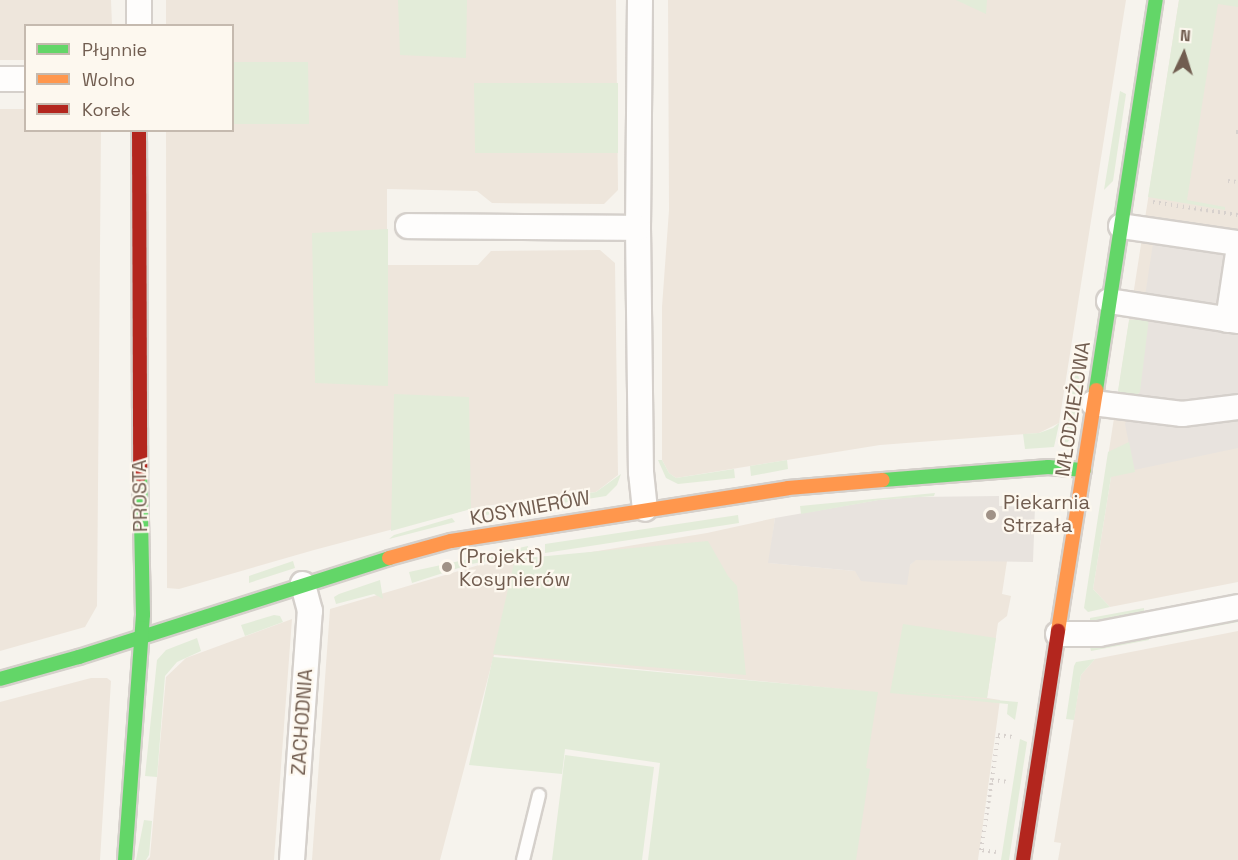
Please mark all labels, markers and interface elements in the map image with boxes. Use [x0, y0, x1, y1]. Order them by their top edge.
legend [24, 24, 234, 132]
north arrow [1154, 24, 1214, 84]
text: N [1179, 25, 1191, 46]
text: Płynnie [82, 38, 147, 61]
text: Wolno [82, 68, 135, 91]
text: Korek [82, 98, 131, 121]
street label: MŁODZIEŻOWA [1050, 340, 1096, 478]
street label: PROSTA [127, 460, 153, 532]
street label: KOSYNIERÓW [468, 486, 592, 530]
place label: Piekarnia Strzała [1003, 491, 1090, 538]
marker: Piekarnia Strzała [984, 508, 998, 522]
place label: (Projekt) Kosynierów [459, 544, 570, 591]
marker: (Projekt) Kosynierów [440, 560, 454, 574]
street label: ZACHODNIA [286, 668, 318, 776]

